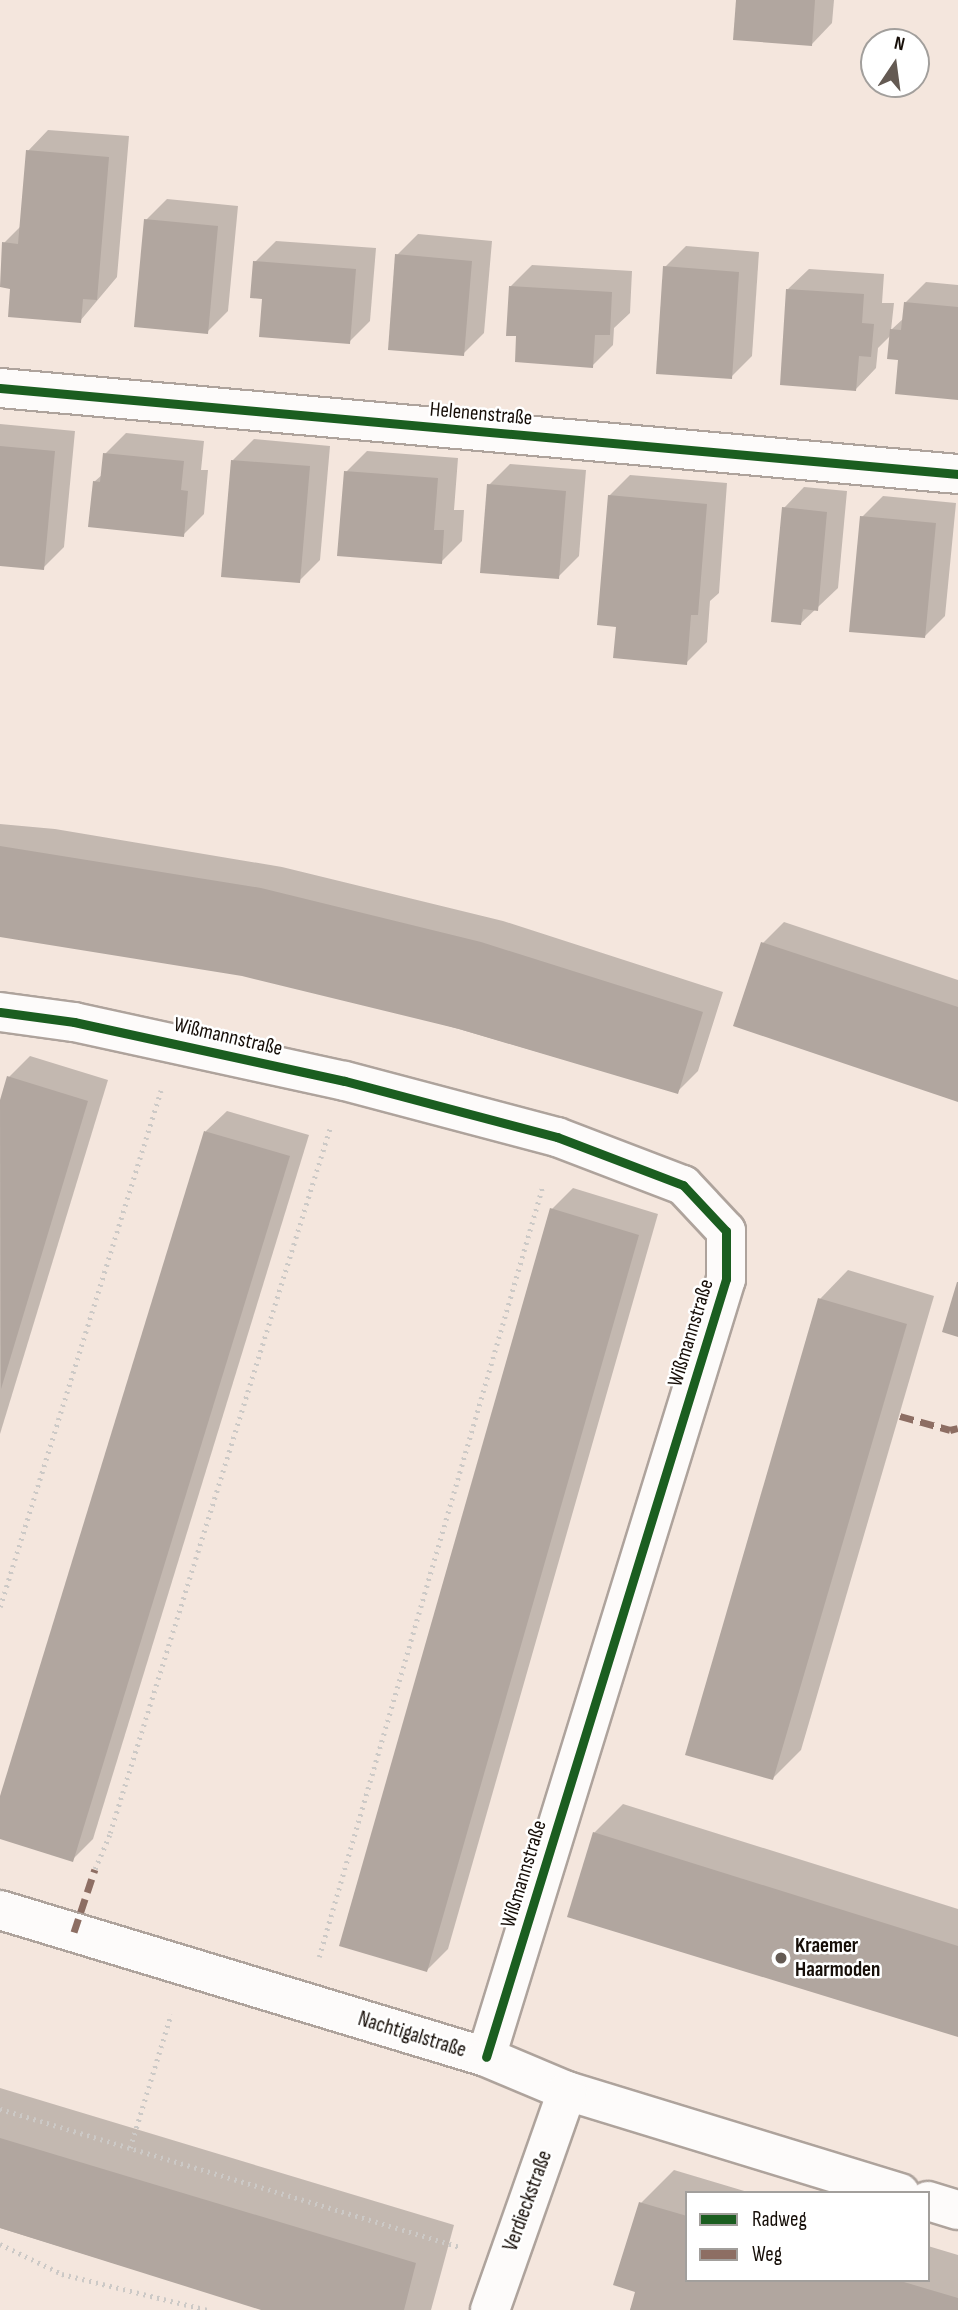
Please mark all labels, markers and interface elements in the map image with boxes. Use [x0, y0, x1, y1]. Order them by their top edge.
north arrow [860, 28, 930, 98]
text: N [892, 32, 907, 56]
street label: Helenenstraße [429, 397, 533, 431]
street label: Wißmannstraße [171, 1012, 285, 1062]
street label: Wißmannstraße [663, 1276, 719, 1390]
street label: Wißmannstraße [496, 1817, 552, 1931]
place label: Kraemer Haarmoden [795, 1933, 880, 1983]
marker: Kraemer Haarmoden [773, 1950, 789, 1966]
street label: Nachtigalstraße [355, 2007, 469, 2063]
street label: Verdieckstraße [498, 2147, 558, 2255]
legend [685, 2191, 930, 2282]
text: Radweg [752, 2207, 807, 2232]
text: Weg [752, 2242, 782, 2267]

